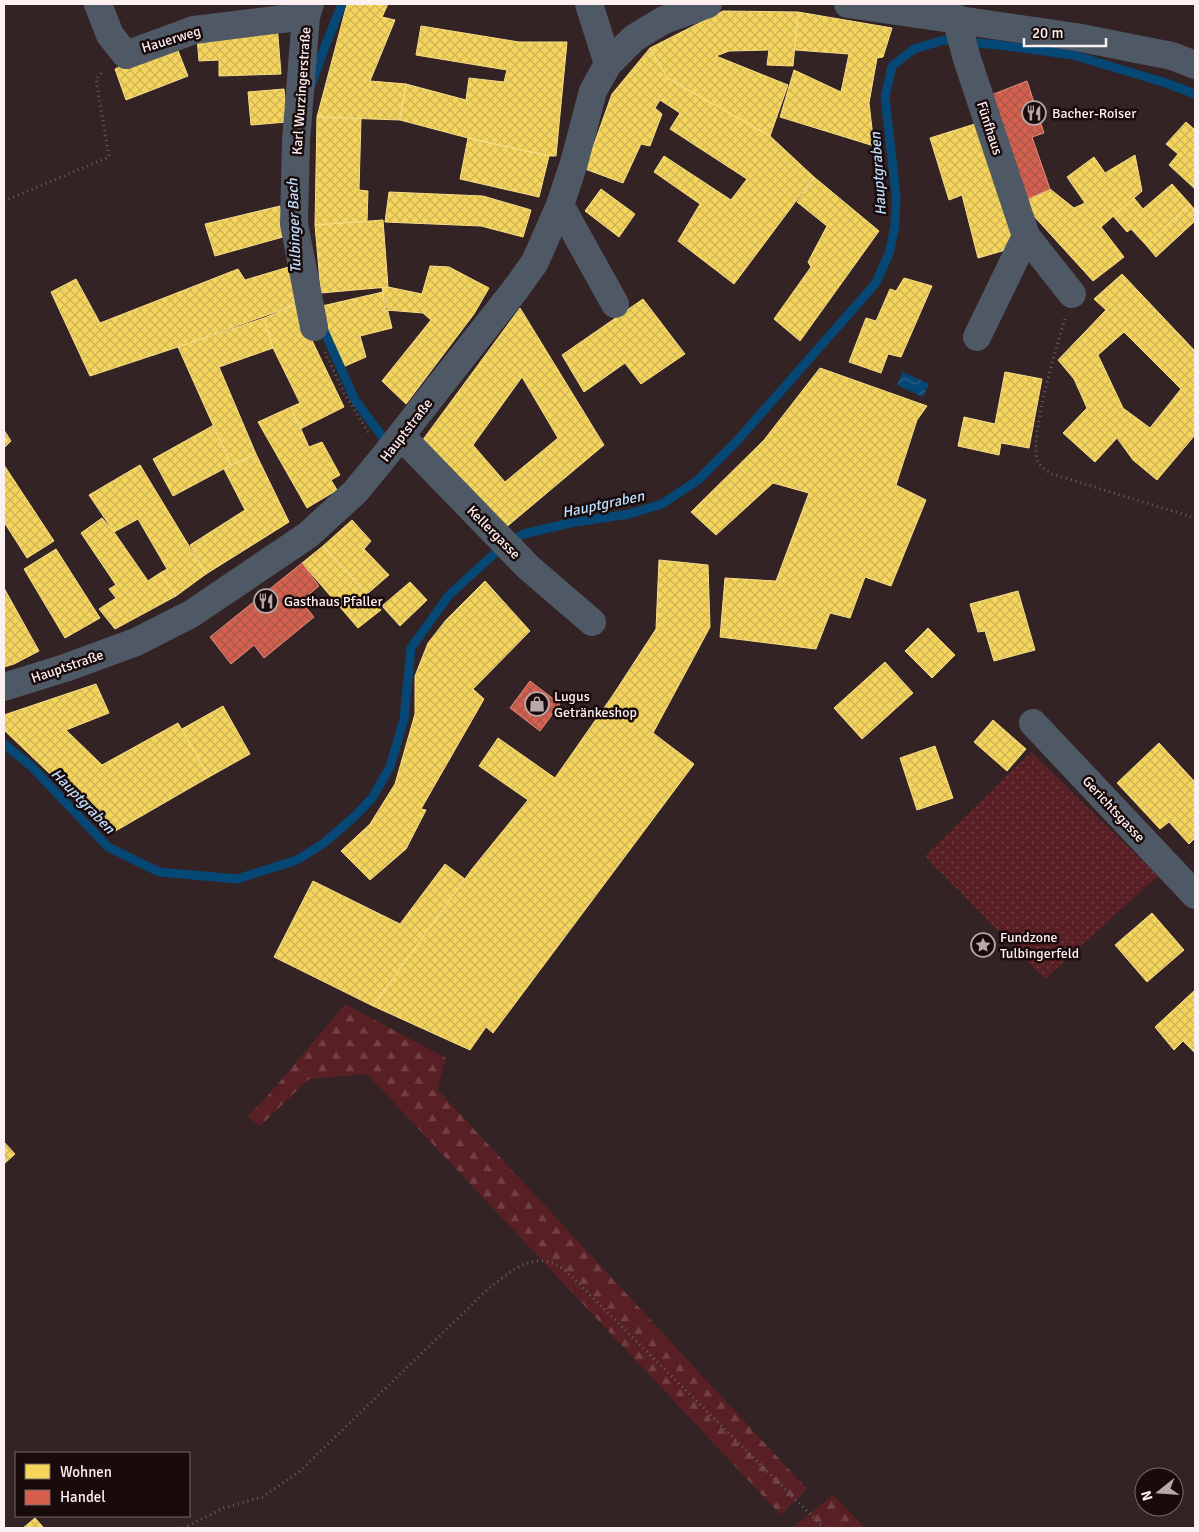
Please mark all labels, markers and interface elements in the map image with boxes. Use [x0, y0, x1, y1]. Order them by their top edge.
scale bar [1024, 15, 1106, 47]
street label: Hauerweg [140, 22, 203, 57]
text: 20 m [1032, 24, 1063, 42]
street label: Karl Wurzingerstraße [289, 26, 314, 156]
street label: Fünfhaus [973, 99, 1006, 157]
restaurant icon: Bacher-Roiser [1021, 100, 1047, 126]
place label: Bacher-Roiser [1052, 105, 1137, 122]
water label: Hauptgraben [866, 131, 890, 216]
water label: Tulbinger Bach [283, 177, 305, 274]
street label: Hauptstraße [376, 395, 436, 465]
water label: Hauptgraben [560, 486, 647, 521]
street label: Kellergasse [463, 502, 524, 563]
restaurant icon: Gasthaus Pfaller [253, 588, 279, 614]
place label: Gasthaus Pfaller [284, 593, 383, 610]
street label: Hauptstraße [29, 646, 106, 687]
place label: Lugus Getränkeshop [554, 688, 637, 721]
shop icon: Lugus Getränkeshop [524, 691, 550, 717]
water label: Hauptgraben [47, 765, 119, 838]
street label: Gerichtsgasse [1079, 773, 1149, 846]
place label: Fundzone Tulbingerfeld [1000, 929, 1079, 962]
place icon: Fundzone Tulbingerfeld [970, 932, 996, 958]
legend [15, 1452, 190, 1517]
text: Wohnen [60, 1463, 112, 1481]
north arrow [1134, 1467, 1184, 1517]
text: Handel [60, 1488, 106, 1506]
text: N [1137, 1489, 1157, 1503]

